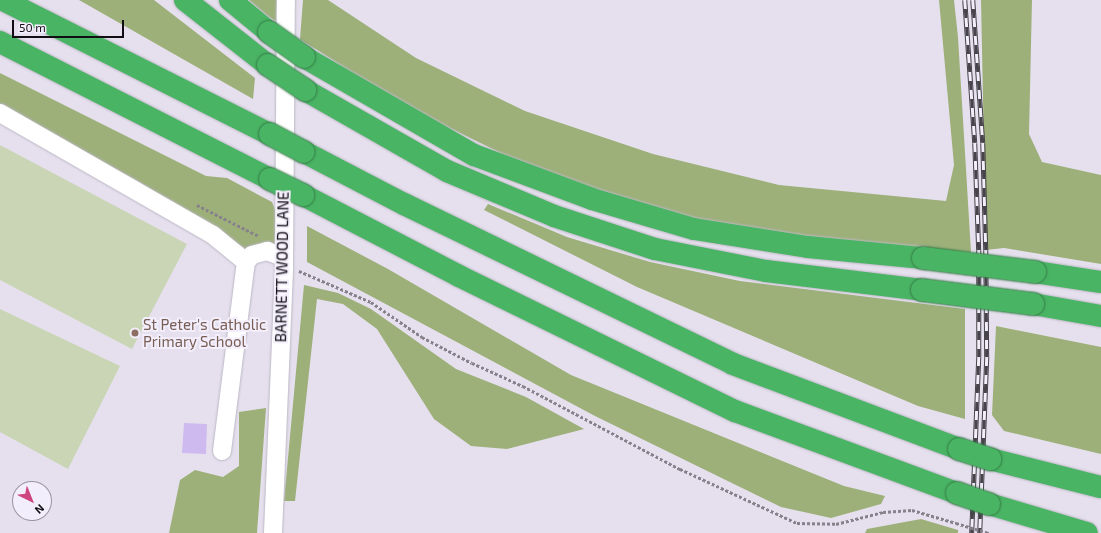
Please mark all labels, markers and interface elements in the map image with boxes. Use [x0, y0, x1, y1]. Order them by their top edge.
scale bar [14, 12, 126, 38]
text: 50 m [19, 20, 46, 34]
street label: BARNETT WOOD LANE [272, 191, 292, 343]
place label: St Peter's Catholic Primary School [143, 315, 266, 350]
marker: St Peter's Catholic Primary School [130, 328, 140, 338]
north arrow [12, 481, 52, 521]
text: N [33, 502, 47, 517]

